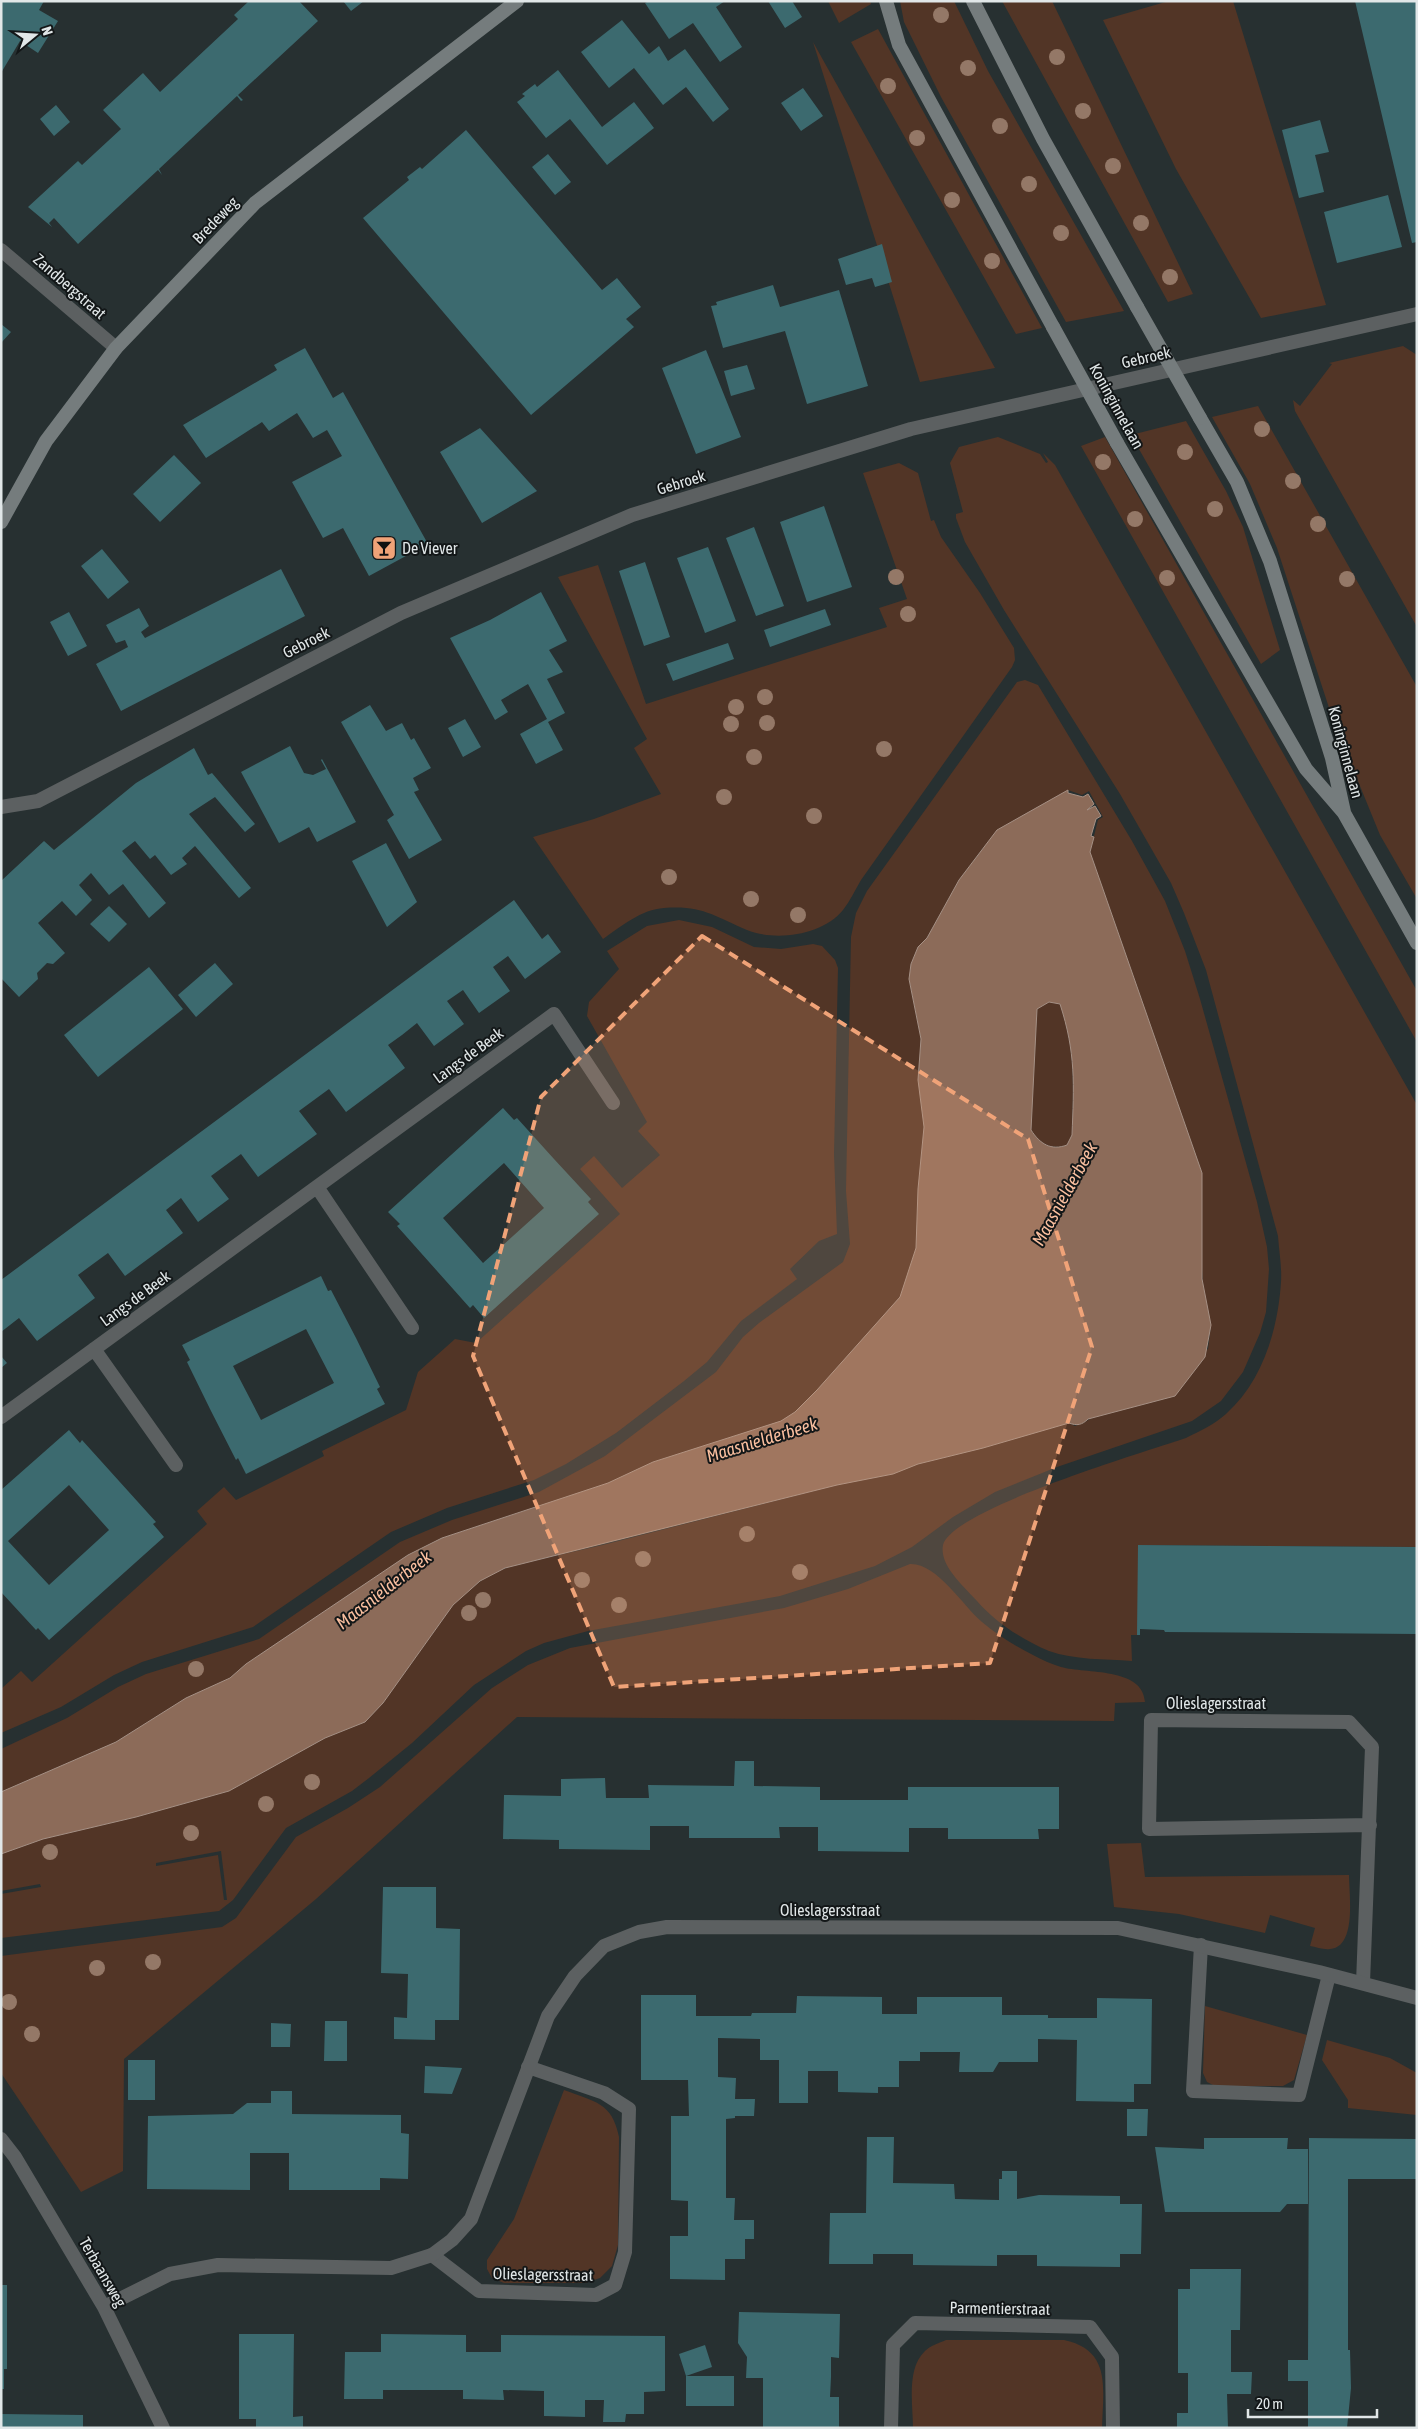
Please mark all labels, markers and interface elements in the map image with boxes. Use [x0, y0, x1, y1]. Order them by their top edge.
north arrow [10, 10, 60, 60]
text: N [38, 25, 56, 37]
street label: Bredeweg [188, 193, 242, 248]
street label: Zandbergstraat [29, 250, 110, 323]
street label: Gebroek [1120, 343, 1172, 371]
street label: Koninginnelaan [1085, 360, 1148, 452]
street label: Gebroek [655, 466, 707, 498]
bar icon: De Viever [371, 535, 397, 561]
place label: De Viever [402, 539, 458, 557]
street label: Gebroek [280, 623, 332, 661]
street label: Koninginnelaan [1324, 704, 1367, 800]
street label: Langs de Beek [429, 1024, 507, 1087]
water label: Maasnielderbeek [1027, 1137, 1102, 1249]
street label: Langs de Beek [96, 1267, 174, 1330]
water label: Maasnielderbeek [704, 1412, 821, 1466]
water label: Maasnielderbeek [332, 1545, 436, 1633]
street label: Olieslagersstraat [1166, 1694, 1266, 1713]
street label: Olieslagersstraat [780, 1901, 880, 1920]
street label: Terbaansweg [75, 2234, 130, 2311]
street label: Olieslagersstraat [493, 2264, 594, 2285]
street label: Parmentierstraat [950, 2298, 1051, 2318]
scale bar [1248, 2386, 1377, 2418]
text: 20 m [1256, 2395, 1283, 2412]

